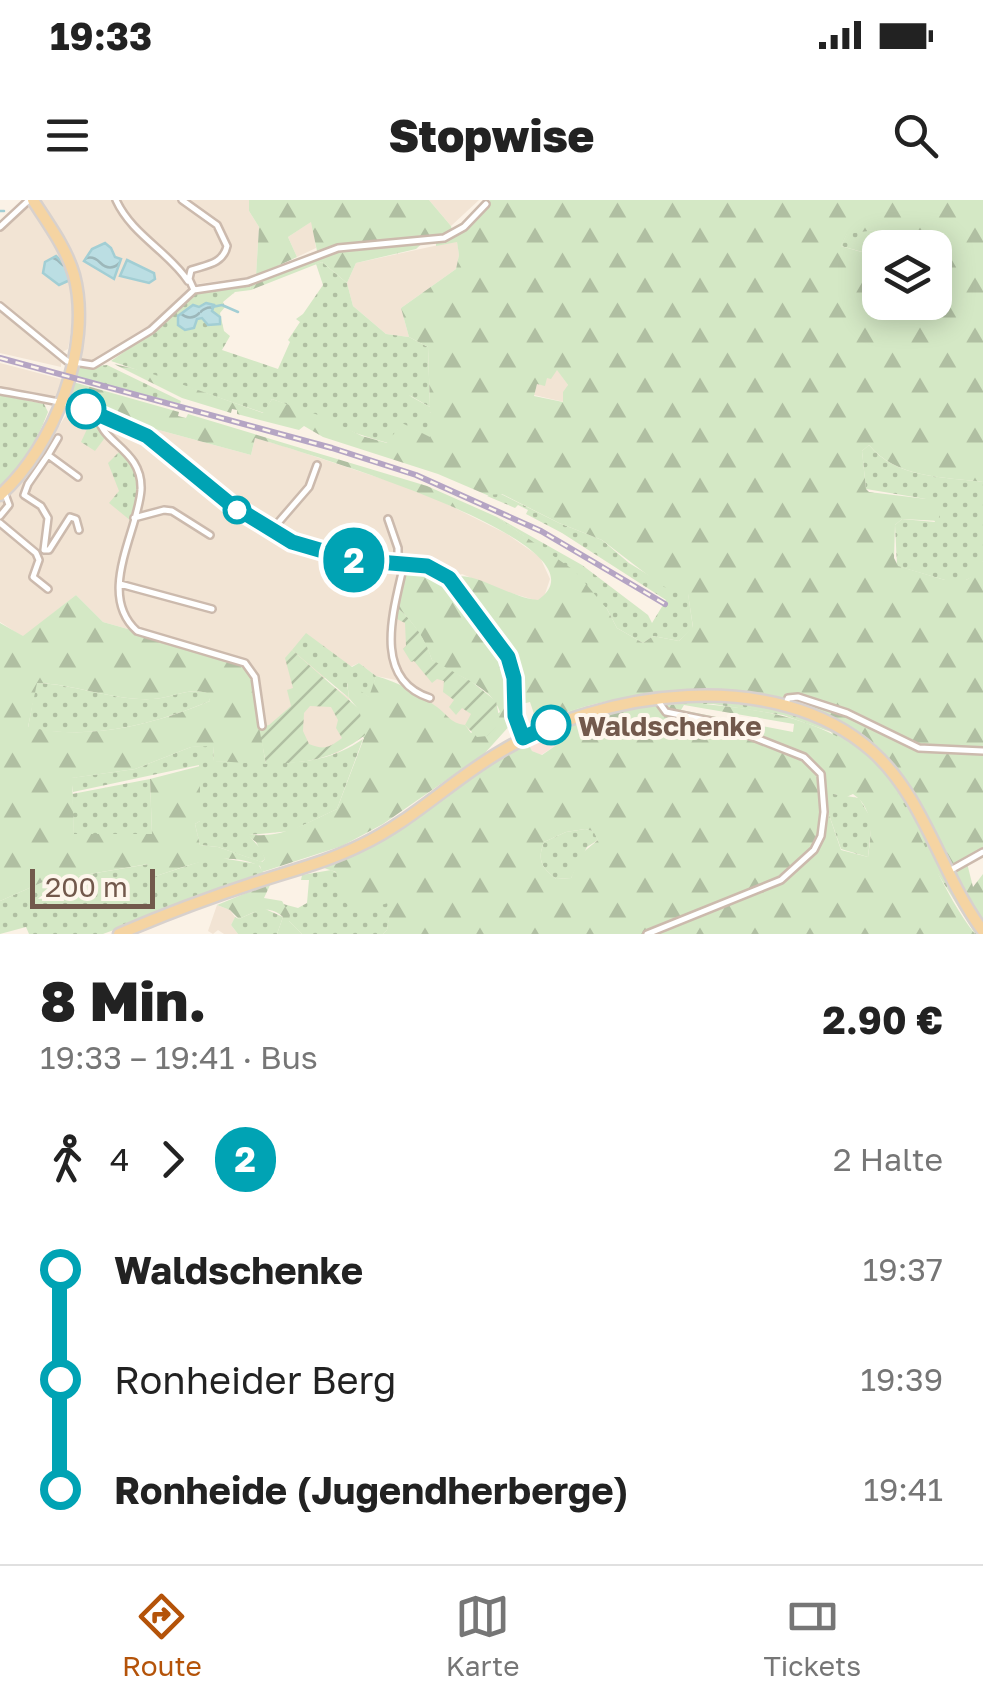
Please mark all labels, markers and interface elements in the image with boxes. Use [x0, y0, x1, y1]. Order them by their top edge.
text: 19:33 [50, 13, 152, 58]
icon: menu [40, 108, 95, 163]
text: Stopwise [389, 108, 594, 162]
icon: search [888, 108, 943, 163]
map controls [862, 230, 952, 320]
button: layers [862, 230, 952, 320]
unlabelled marker [67, 390, 105, 428]
unlabelled marker [224, 497, 250, 523]
line badge: 2 [322, 528, 386, 592]
text: 2 [343, 539, 365, 581]
marker: Waldschenke [532, 706, 570, 744]
place label: Waldschenke [578, 709, 762, 742]
scale bar [30, 864, 155, 908]
text: 200 m [45, 870, 128, 903]
text: 8 Min. [40, 967, 207, 1033]
text: 2.90 € [823, 997, 943, 1042]
text: 19:33 – 19:41 · Bus [40, 1038, 318, 1076]
icon: walk [40, 1132, 95, 1187]
icon: forward [145, 1132, 200, 1187]
text: 2 [235, 1138, 256, 1180]
text: 4 [110, 1140, 130, 1178]
text: 2 Halte [833, 1140, 943, 1178]
text: Waldschenke [114, 1247, 363, 1292]
text: 19:37 [863, 1250, 943, 1288]
text: Ronheider Berg [114, 1357, 396, 1402]
text: 19:39 [860, 1360, 943, 1398]
text: Ronheide (Jugendherberge) [114, 1467, 628, 1512]
text: 19:41 [863, 1470, 943, 1508]
tab: Route [122, 1589, 202, 1682]
tab: Karte [446, 1589, 520, 1682]
tab: Tickets [763, 1589, 861, 1682]

